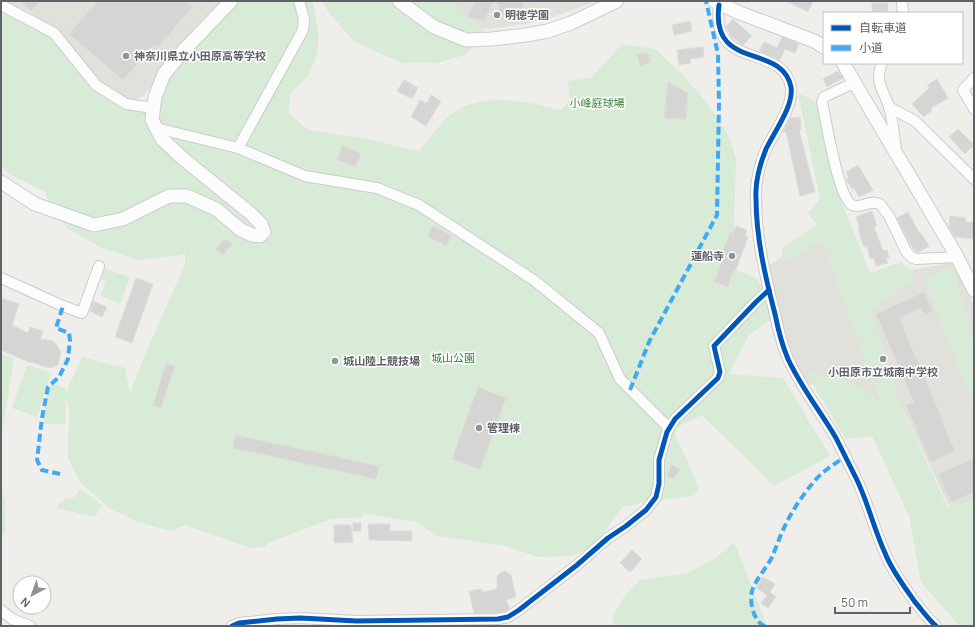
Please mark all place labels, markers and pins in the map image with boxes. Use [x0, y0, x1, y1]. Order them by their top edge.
place label: 明徳学園 [505, 7, 549, 22]
marker: 明徳学園 [492, 10, 502, 20]
place label: 神奈川県立小田原高等学校 [134, 48, 266, 63]
marker: 神奈川県立小田原高等学校 [121, 51, 131, 61]
place label: 蓮船寺 [691, 248, 724, 263]
marker: 蓮船寺 [727, 251, 737, 261]
place label: 城山陸上競技場 [343, 353, 420, 368]
marker: 小田原市立城南中学校 [878, 354, 888, 364]
marker: 城山陸上競技場 [330, 356, 340, 366]
place label: 小田原市立城南中学校 [828, 364, 938, 379]
place label: 管理棟 [487, 420, 520, 435]
marker: 管理棟 [474, 423, 484, 433]

